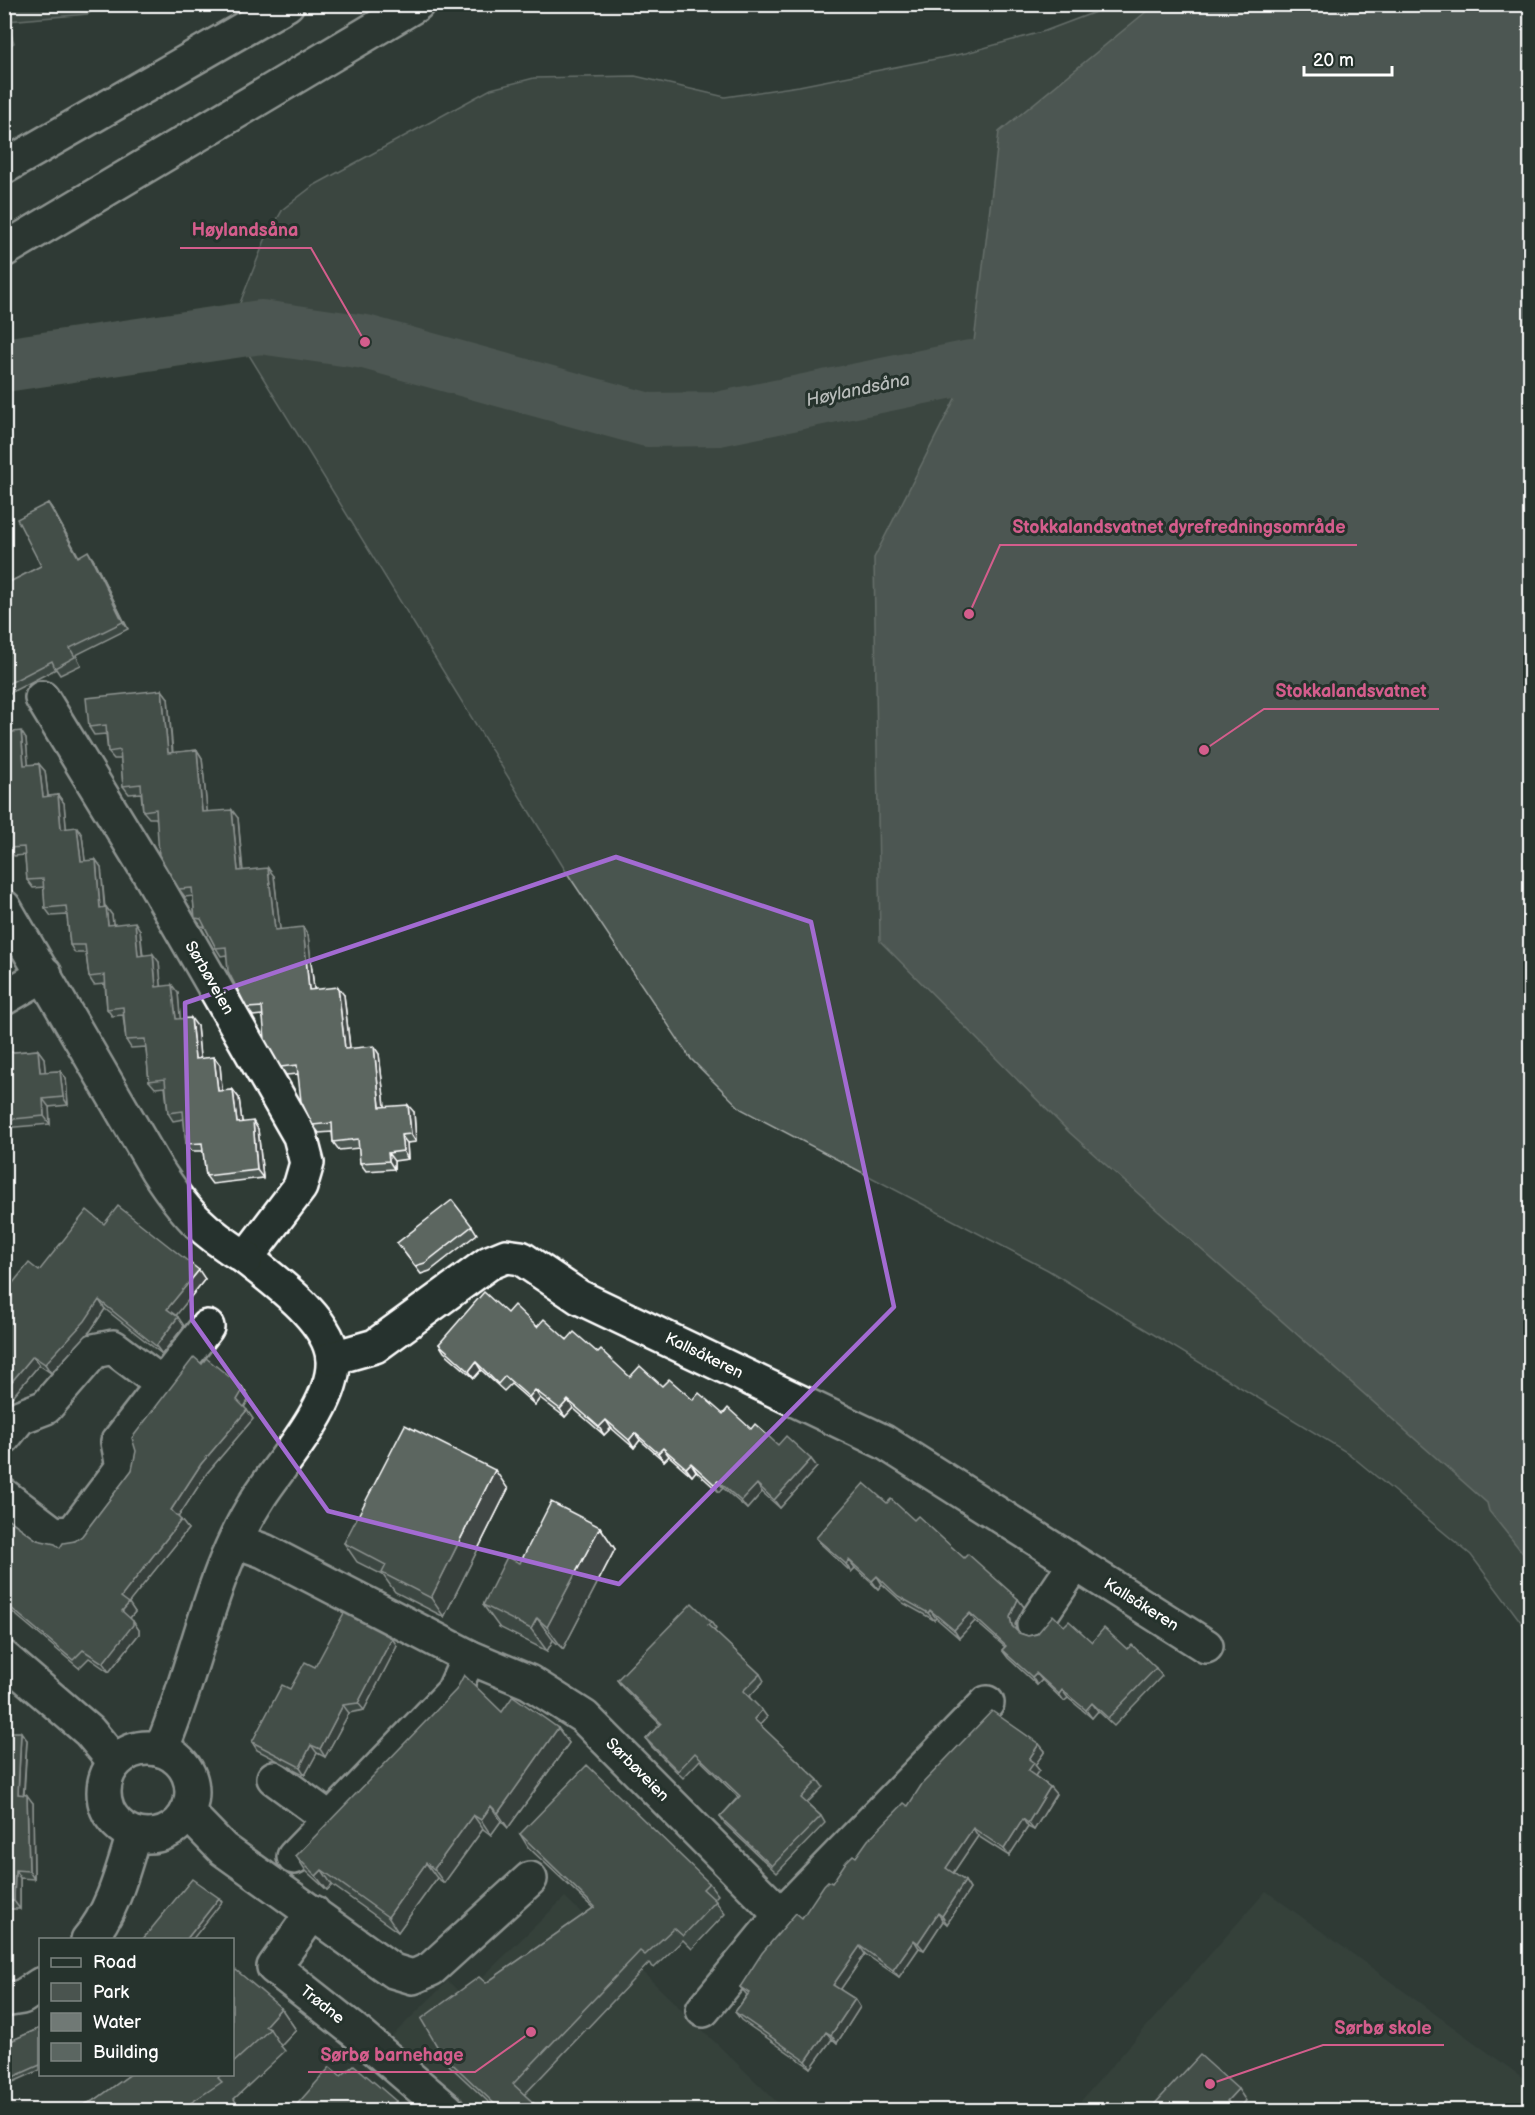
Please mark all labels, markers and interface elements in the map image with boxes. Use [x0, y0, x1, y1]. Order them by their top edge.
scale bar [1304, 39, 1392, 77]
text: 20 m [1313, 50, 1354, 71]
callout: Høylandsåna [180, 212, 311, 248]
text: Høylandsåna [192, 220, 298, 241]
water label: Høylandsåna [804, 369, 912, 411]
callout: Stokkalandsvatnet dyrefredningsområde [1000, 509, 1357, 545]
text: Stokkalandsvatnet dyrefredningsområde [1013, 517, 1345, 538]
callout: Stokkalandsvatnet [1264, 673, 1439, 709]
text: Stokkalandsvatnet [1276, 681, 1426, 702]
street label: Sørbøveien [180, 938, 238, 1018]
street label: Kallsåkeren [662, 1329, 746, 1383]
street label: Kallsåkeren [1100, 1575, 1182, 1635]
street label: Sørbøveien [601, 1734, 673, 1806]
legend [39, 1938, 234, 2076]
text: Road [93, 1952, 137, 1973]
text: Park [93, 1982, 129, 2003]
street label: Trødne [296, 1982, 348, 2028]
callout: Sørbø skole [1323, 2009, 1444, 2045]
text: Water [93, 2012, 141, 2033]
text: Sørbø skole [1334, 2018, 1432, 2039]
callout: Sørbø barnehage [308, 2036, 475, 2072]
text: Building [93, 2042, 159, 2063]
text: Sørbø barnehage [320, 2045, 464, 2066]

